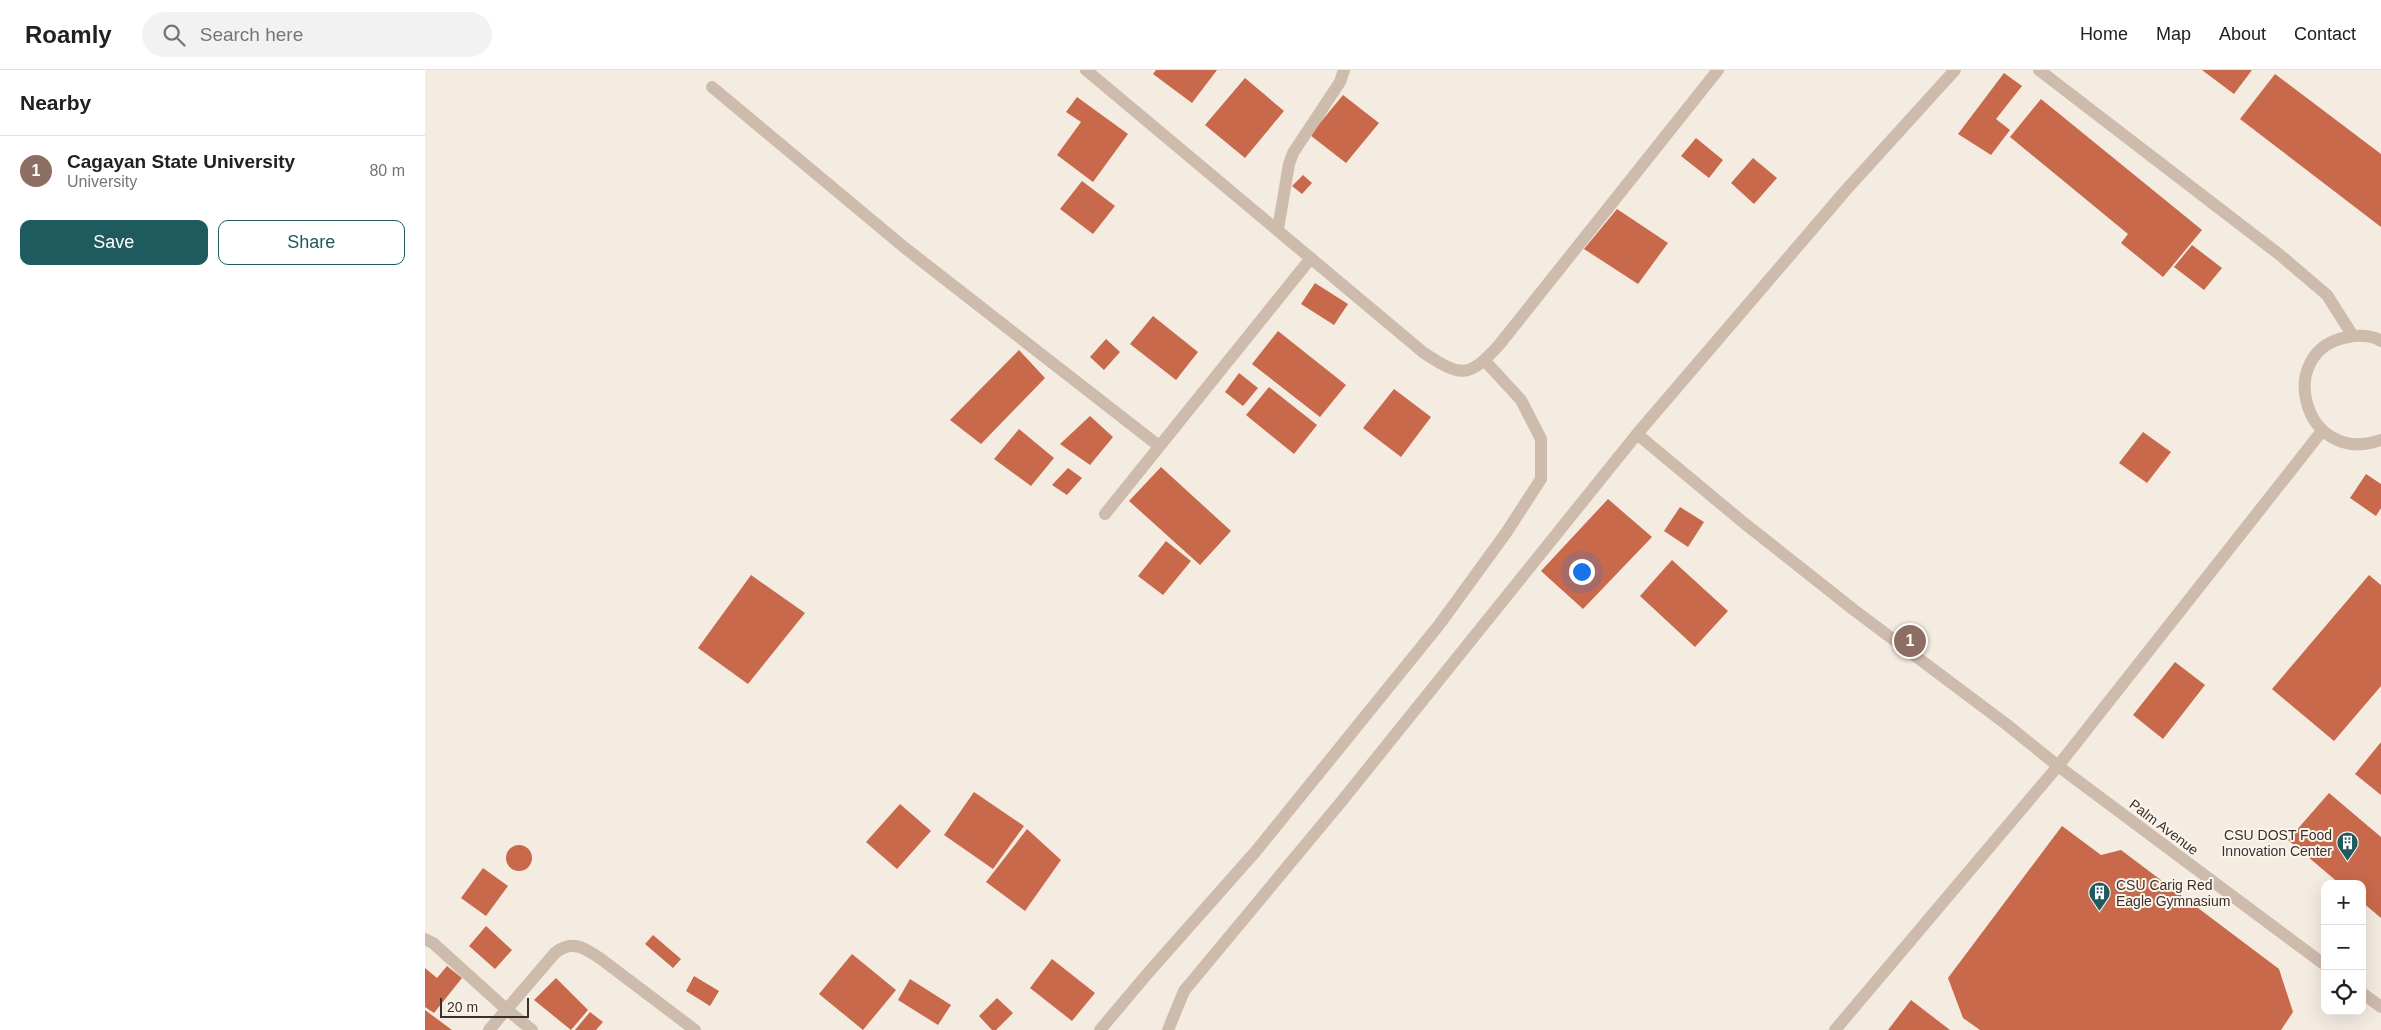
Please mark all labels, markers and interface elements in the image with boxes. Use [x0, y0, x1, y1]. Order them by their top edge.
search box [142, 12, 492, 57]
text: Roamly [25, 21, 112, 48]
icon: search [160, 21, 188, 49]
text: Search here [200, 24, 303, 45]
text: Home [2080, 24, 2128, 44]
text: Map [2156, 24, 2191, 44]
text: About [2219, 24, 2266, 44]
text: Contact [2294, 24, 2356, 44]
text: Nearby [20, 91, 91, 114]
text: Cagayan State University [67, 151, 295, 172]
text: 1 [32, 162, 40, 179]
text: 80 m [369, 162, 405, 179]
text: University [67, 173, 137, 190]
button: Save [20, 220, 208, 265]
button: Share [218, 220, 405, 265]
your location [1569, 559, 1595, 585]
pin: 1 [1894, 622, 1926, 660]
street label: Palm Avenue [2126, 796, 2202, 858]
place label: CSU DOST Food Innovation Center [2221, 827, 2332, 859]
building icon: CSU DOST Food Innovation Center [2336, 831, 2360, 862]
place label: CSU Carig Red Eagle Gymnasium [2116, 877, 2230, 909]
map controls [2321, 880, 2366, 1015]
button: + [2321, 880, 2366, 925]
building icon: CSU Carig Red Eagle Gymnasium [2088, 881, 2112, 912]
button: − [2321, 925, 2366, 970]
button: locate [2321, 970, 2366, 1015]
scale bar [440, 995, 529, 1018]
text: 20 m [447, 999, 478, 1015]

